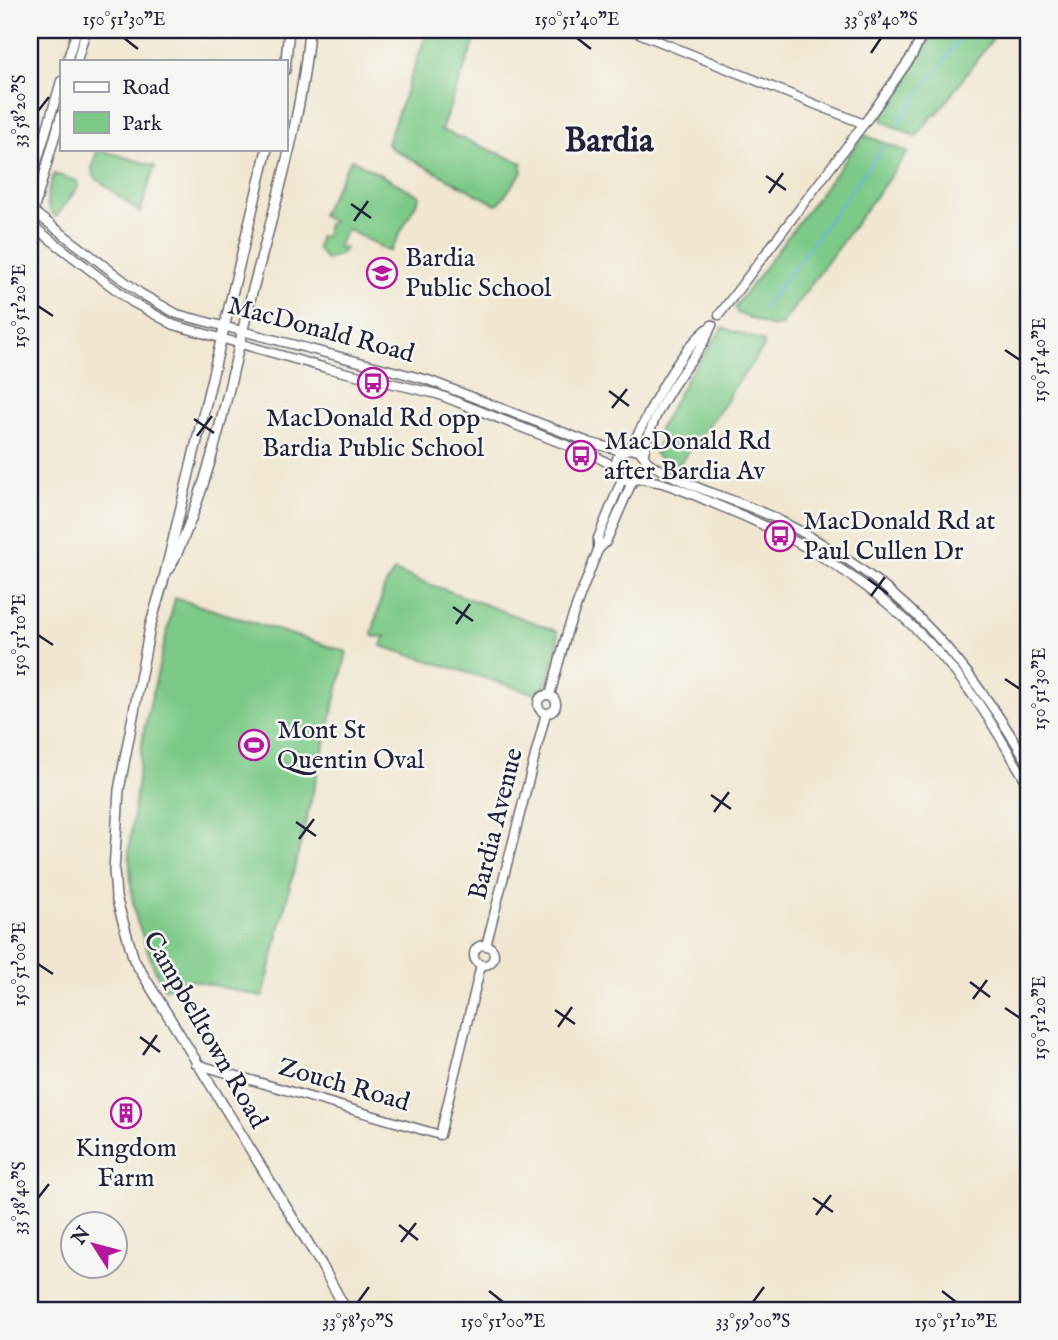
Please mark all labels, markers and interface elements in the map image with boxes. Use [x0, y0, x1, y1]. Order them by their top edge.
text: 150°51'30"E [83, 9, 165, 32]
text: 150°51'40"E [535, 9, 619, 32]
text: 33°58'40"S [844, 9, 918, 32]
legend [60, 60, 287, 150]
text: 33°58'20"S [9, 74, 32, 148]
text: Road [122, 75, 170, 102]
text: Park [122, 111, 163, 138]
district label: Bardia [565, 121, 654, 163]
place label: Bardia Public School [405, 242, 552, 305]
school or university icon: Bardia Public School [365, 256, 399, 290]
text: 150°51'20"E [9, 264, 32, 348]
street label: MacDonald Road [224, 289, 418, 371]
text: 150°51'40"E [1029, 318, 1052, 402]
bus stop icon: MacDonald Rd opp Bardia Public School [356, 366, 390, 400]
place label: MacDonald Rd opp Bardia Public School [262, 402, 485, 465]
place label: MacDonald Rd after Bardia Av [604, 425, 771, 488]
bus stop icon: MacDonald Rd after Bardia Av [564, 439, 598, 473]
place label: MacDonald Rd at Paul Cullen Dr [803, 505, 996, 568]
bus stop icon: MacDonald Rd at Paul Cullen Dr [763, 519, 797, 553]
text: 150°51'10"E [9, 594, 32, 676]
text: 150°51'30"E [1029, 648, 1052, 730]
place label: Mont St Quentin Oval [277, 714, 425, 777]
sports icon: Mont St Quentin Oval [237, 728, 271, 762]
street label: Bardia Avenue [461, 745, 531, 903]
text: 150°51'00"E [9, 922, 32, 1007]
street label: Campbelltown Road [135, 926, 275, 1135]
text: 150°51'20"E [1029, 976, 1052, 1060]
street label: Zouch Road [275, 1051, 414, 1120]
building icon: Kingdom Farm [109, 1096, 143, 1130]
place label: Kingdom Farm [75, 1132, 177, 1195]
text: 33°58'40"S [9, 1161, 32, 1235]
north arrow [60, 1210, 130, 1280]
text: N [67, 1222, 97, 1251]
text: 33°58'50"S [322, 1311, 394, 1334]
text: 150°51'00"E [461, 1311, 546, 1334]
text: 33°59'00"S [716, 1311, 790, 1334]
text: 150°51'10"E [915, 1311, 997, 1334]

